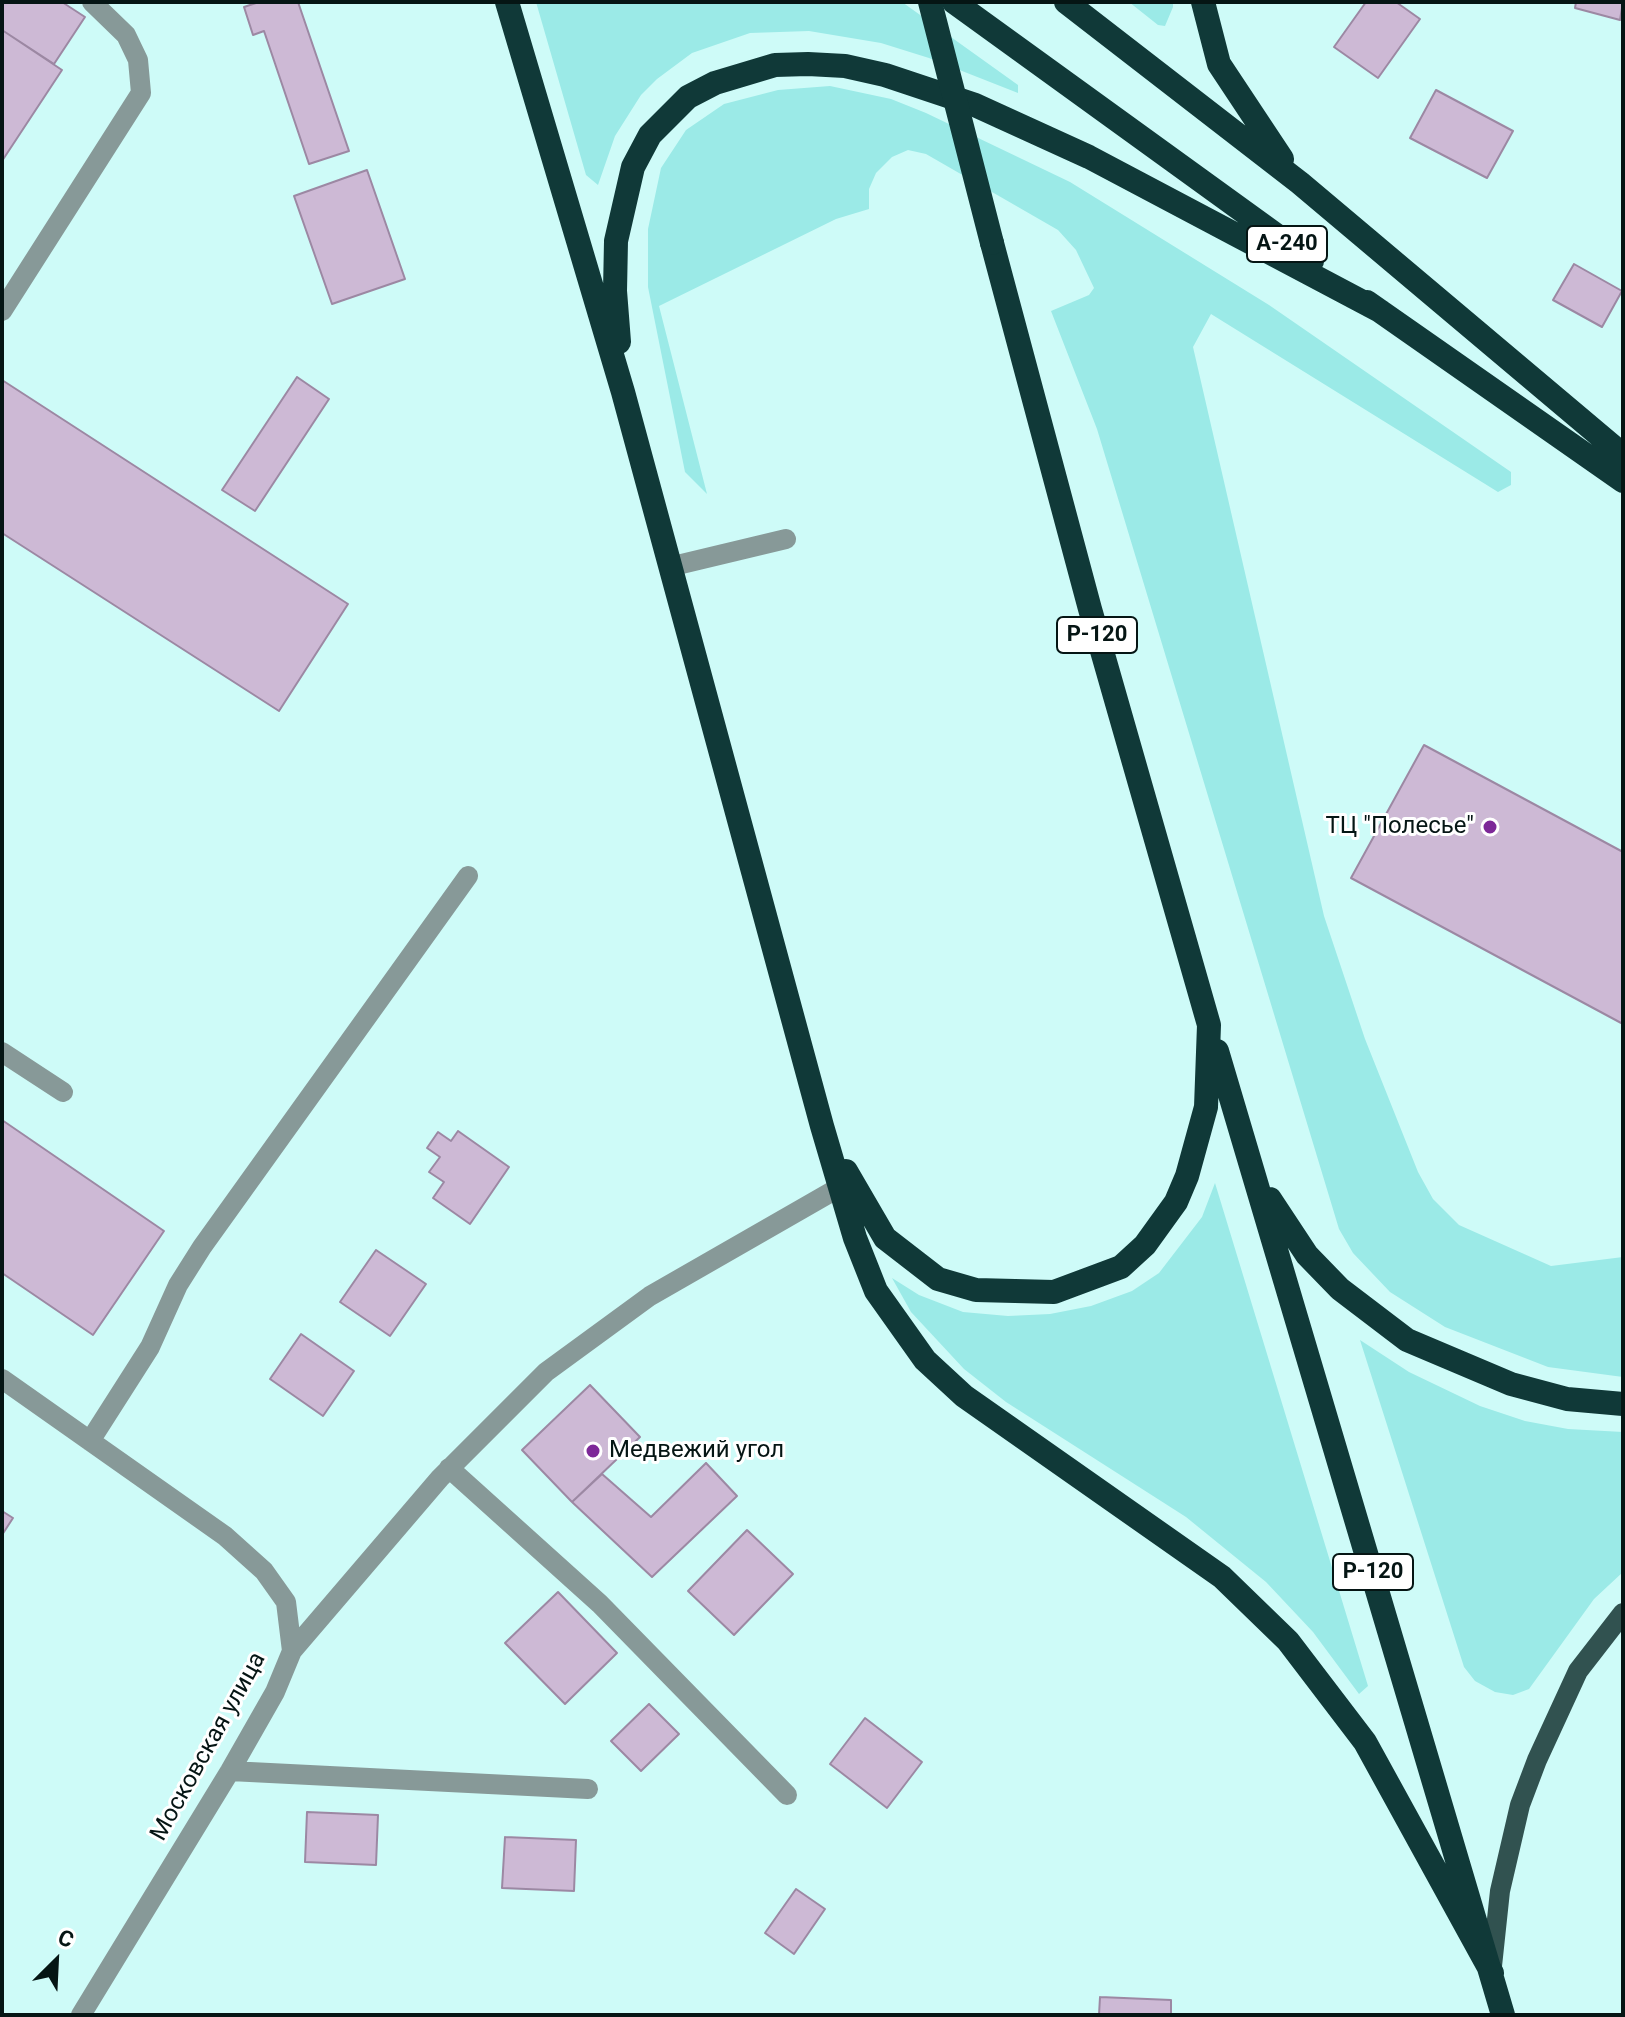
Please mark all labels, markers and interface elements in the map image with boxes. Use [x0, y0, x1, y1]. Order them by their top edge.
road number: А-240 [1247, 226, 1327, 262]
road number: Р-120 [1057, 617, 1137, 653]
place label: ТЦ "Полесье" [1325, 813, 1474, 841]
marker: ТЦ "Полесье" [1481, 818, 1499, 836]
place label: Медвежий угол [609, 1437, 784, 1465]
marker: Медвежий угол [584, 1442, 602, 1460]
road number: Р-120 [1333, 1554, 1413, 1590]
street label: Московская улица [145, 1648, 273, 1846]
north arrow [16, 1921, 96, 2001]
text: С [54, 1924, 78, 1953]

